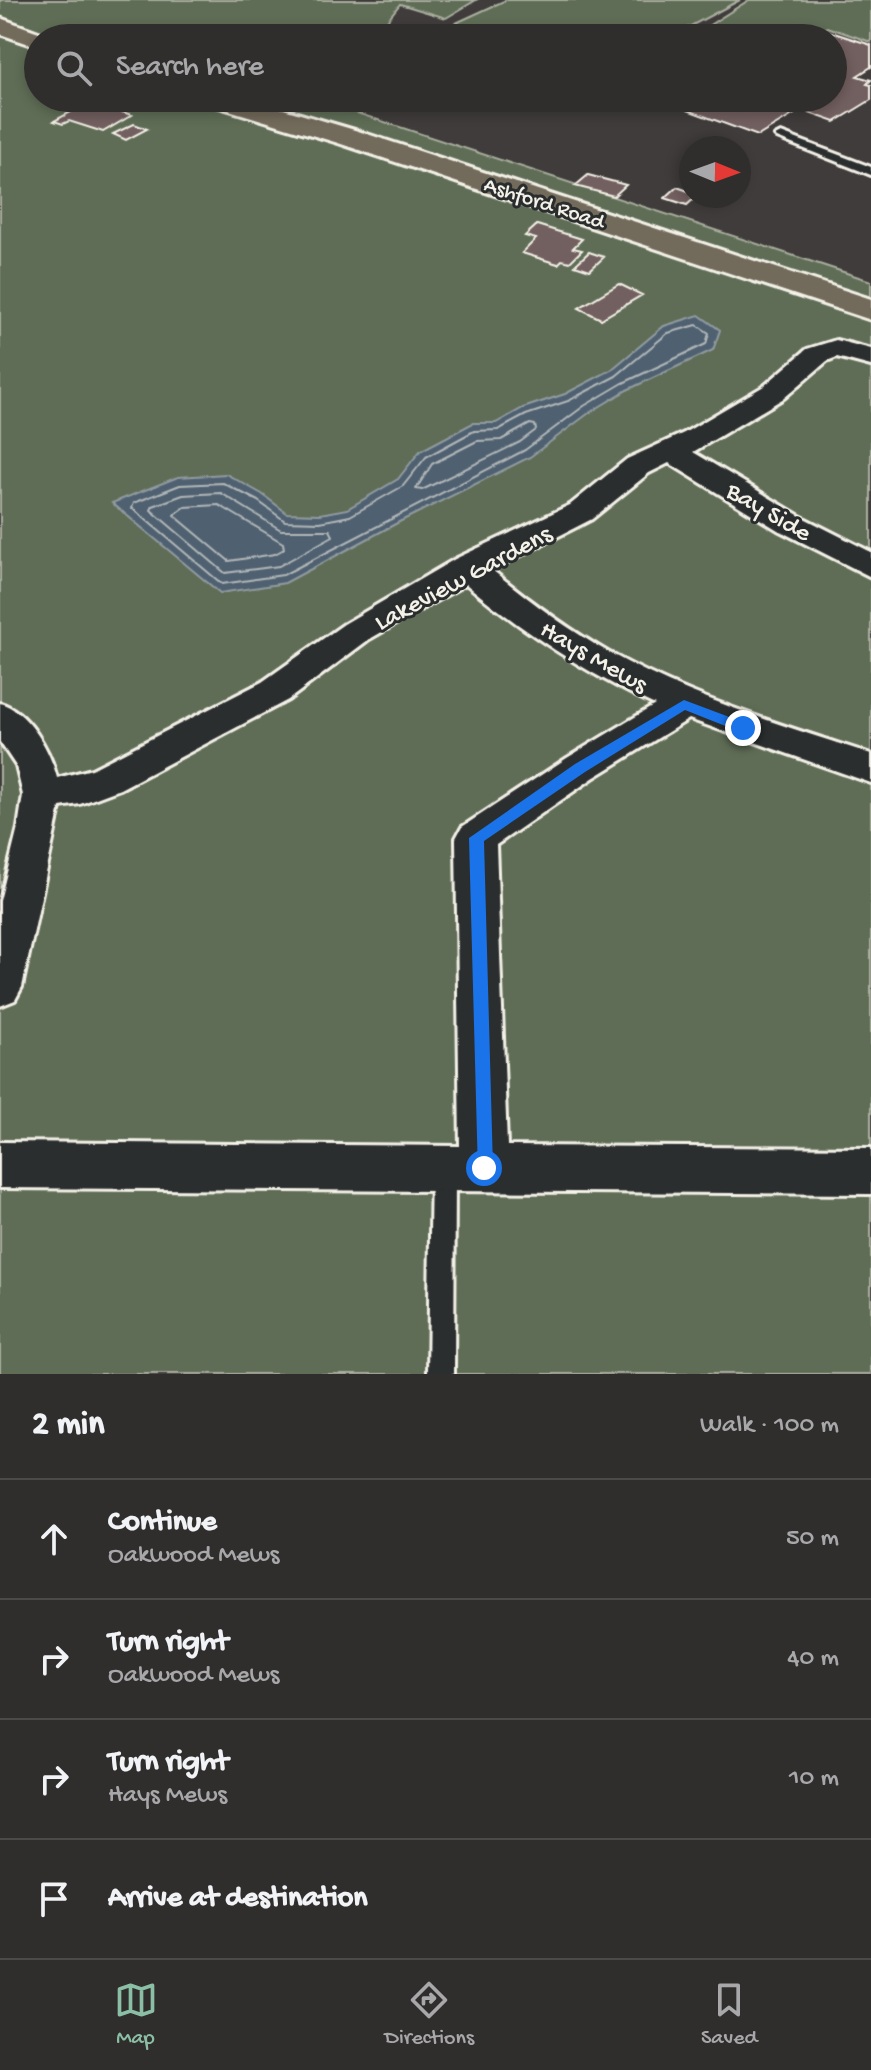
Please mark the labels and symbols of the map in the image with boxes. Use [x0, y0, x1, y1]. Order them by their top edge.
north arrow [679, 136, 751, 208]
street label: Ashford Road [480, 173, 609, 237]
street label: Bay Side [719, 477, 816, 551]
street label: Lakeview Gardens [370, 520, 559, 640]
street label: Hays Mews [533, 616, 653, 703]
route end [725, 710, 761, 746]
route start [466, 1150, 502, 1186]

